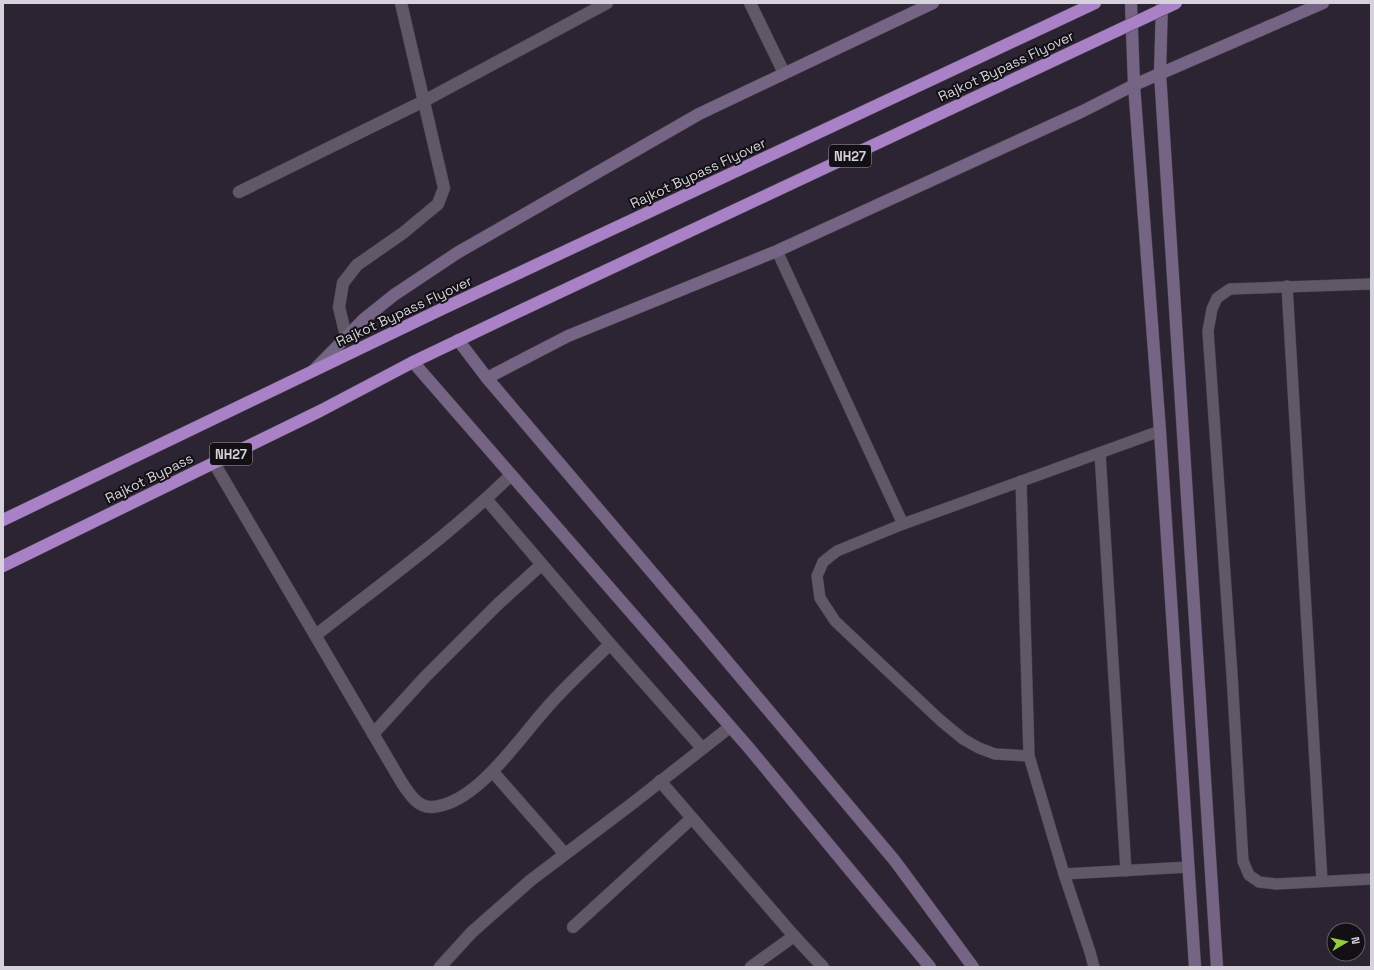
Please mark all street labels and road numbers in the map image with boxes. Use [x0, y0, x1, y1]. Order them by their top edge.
street label: Rajkot Bypass Flyover [935, 27, 1077, 105]
street label: Rajkot Bypass Flyover [627, 134, 769, 212]
road number: NH27 [829, 145, 871, 167]
street label: Rajkot Bypass Flyover [333, 272, 475, 350]
road number: NH27 [210, 443, 252, 465]
street label: Rajkot Bypass [102, 449, 196, 507]

